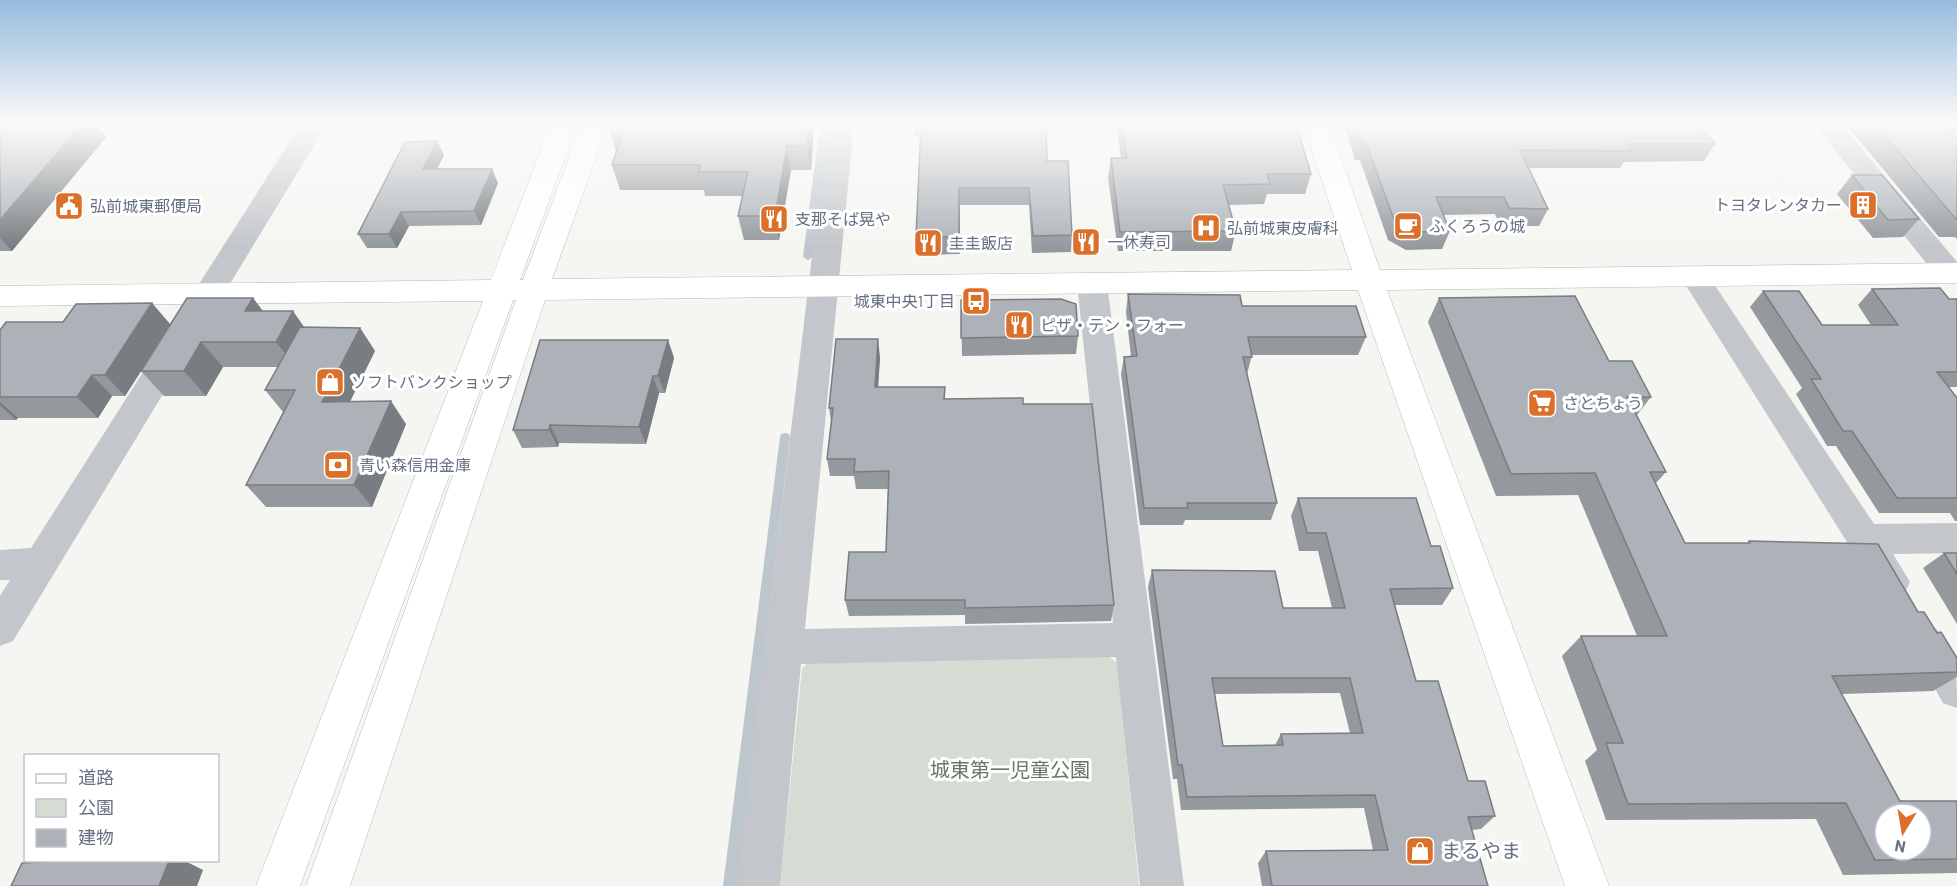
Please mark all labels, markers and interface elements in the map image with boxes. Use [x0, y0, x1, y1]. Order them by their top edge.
building icon: トヨタレンタカー [1847, 189, 1879, 221]
public building icon: 弘前城東郵便局 [53, 190, 85, 222]
place label: トヨタレンタカー [1714, 195, 1842, 214]
place label: 弘前城東郵便局 [90, 196, 202, 215]
restaurant icon: 支那そば晃や [758, 203, 790, 235]
place label: 支那そば晃や [795, 209, 891, 228]
cafe icon: ふくろうの城 [1392, 210, 1424, 242]
hospital icon: 弘前城東皮膚科 [1190, 212, 1222, 244]
place label: ふくろうの城 [1429, 216, 1525, 235]
place label: 弘前城東皮膚科 [1227, 218, 1339, 237]
restaurant icon: 一休寿司 [1070, 226, 1102, 258]
restaurant icon: 圭圭飯店 [912, 227, 944, 259]
place label: 一休寿司 [1107, 232, 1171, 251]
place label: 圭圭飯店 [949, 233, 1013, 252]
bus stop icon: 城東中央1丁目 [960, 285, 992, 317]
place label: 城東中央1丁目 [853, 291, 955, 310]
restaurant icon: ピザ・テン・フォー [1003, 309, 1035, 341]
place label: ピザ・テン・フォー [1040, 315, 1184, 334]
shop icon: ソフトバンクショップ [314, 366, 346, 398]
place label: ソフトバンクショップ [351, 372, 512, 391]
supermarket icon: さとちょう [1526, 387, 1558, 419]
place label: さとちょう [1563, 393, 1643, 412]
bank icon: 青い森信用金庫 [322, 449, 354, 481]
place label: 青い森信用金庫 [359, 455, 471, 474]
legend [24, 754, 219, 862]
park label: 城東第一児童公園 [930, 757, 1090, 781]
text: 道路 [78, 766, 114, 788]
text: 公園 [78, 796, 114, 818]
north arrow [1873, 802, 1933, 862]
text: 建物 [78, 826, 114, 848]
shop icon: まるやま [1404, 835, 1436, 867]
text: N [1893, 837, 1907, 858]
place label: まるやま [1441, 838, 1521, 862]

